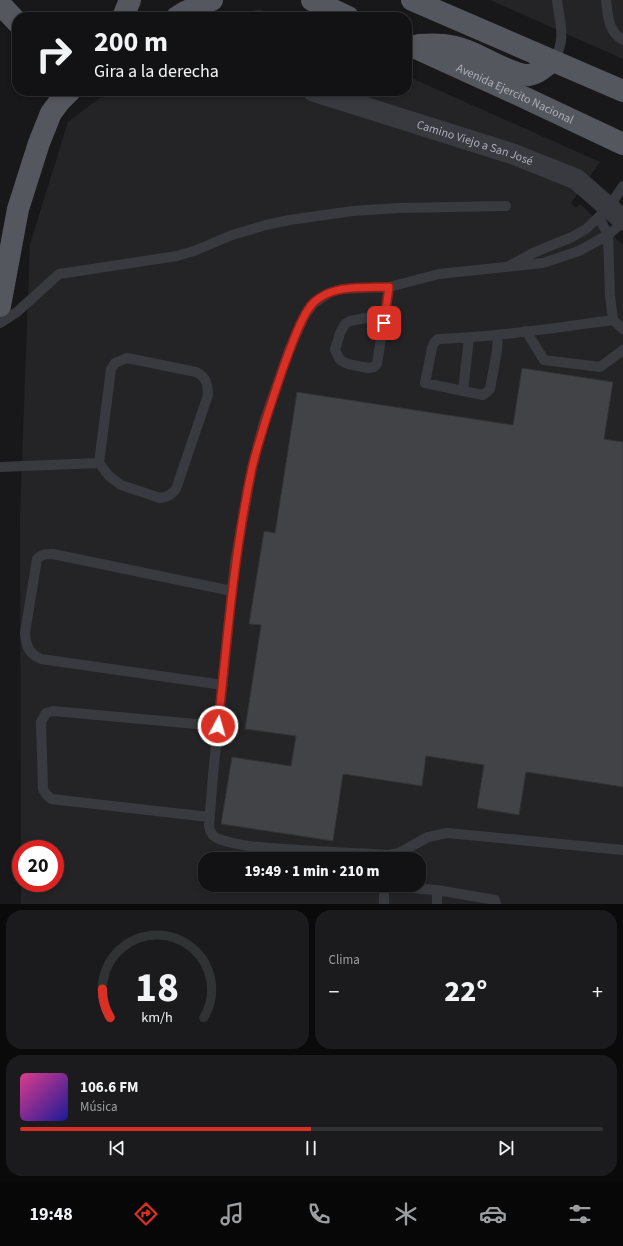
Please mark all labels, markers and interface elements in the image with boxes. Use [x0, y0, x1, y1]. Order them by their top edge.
text: 200 m [94, 22, 168, 62]
icon: right [28, 28, 80, 80]
text: Gira a la derecha [94, 59, 219, 84]
street label: Avenida Ejercito Nacional [454, 59, 577, 128]
street label: Camino Viejo a San José [415, 116, 536, 170]
pin [367, 306, 401, 340]
icon: arrive [373, 312, 395, 334]
position arrow [197, 705, 239, 747]
speed limit sign: 20 [12, 840, 64, 892]
text: 19:49 · 1 min · 210 m [245, 861, 379, 882]
text: Clima [329, 951, 360, 969]
text: 18 [135, 957, 179, 1017]
text: 22° [444, 970, 487, 1013]
text: − [329, 976, 339, 1008]
text: + [592, 976, 603, 1008]
text: km/h [141, 1006, 173, 1027]
text: 106.6 FM [80, 1077, 138, 1098]
text: Música [80, 1098, 118, 1116]
icon: previous [106, 1137, 128, 1159]
icon: pause [300, 1137, 322, 1159]
icon: next [495, 1137, 517, 1159]
icon: directions [132, 1200, 160, 1228]
icon: music [218, 1200, 246, 1228]
icon: phone [305, 1200, 333, 1228]
icon: climate [392, 1200, 420, 1228]
icon: car [479, 1200, 507, 1228]
icon: filters [566, 1200, 594, 1228]
text: 19:48 [29, 1202, 73, 1227]

